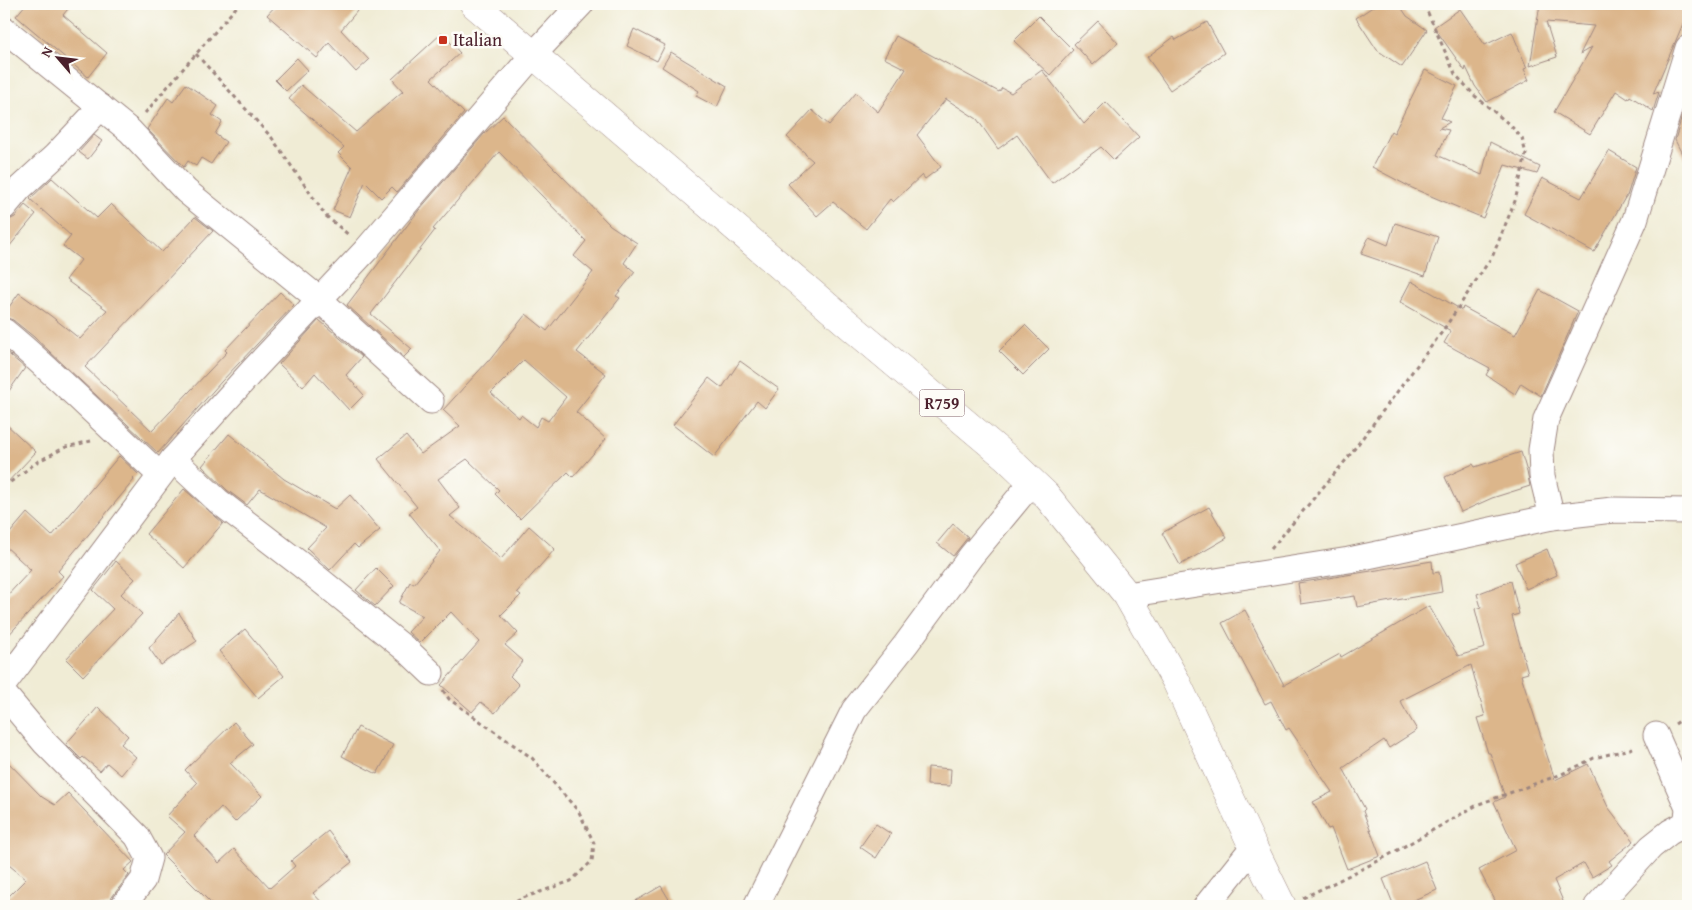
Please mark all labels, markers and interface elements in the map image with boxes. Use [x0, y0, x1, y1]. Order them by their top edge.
place label: Italian [453, 26, 502, 53]
north arrow [32, 32, 82, 82]
marker: Italian [437, 34, 449, 46]
text: N [35, 43, 58, 61]
road number: R759 [920, 389, 964, 416]

